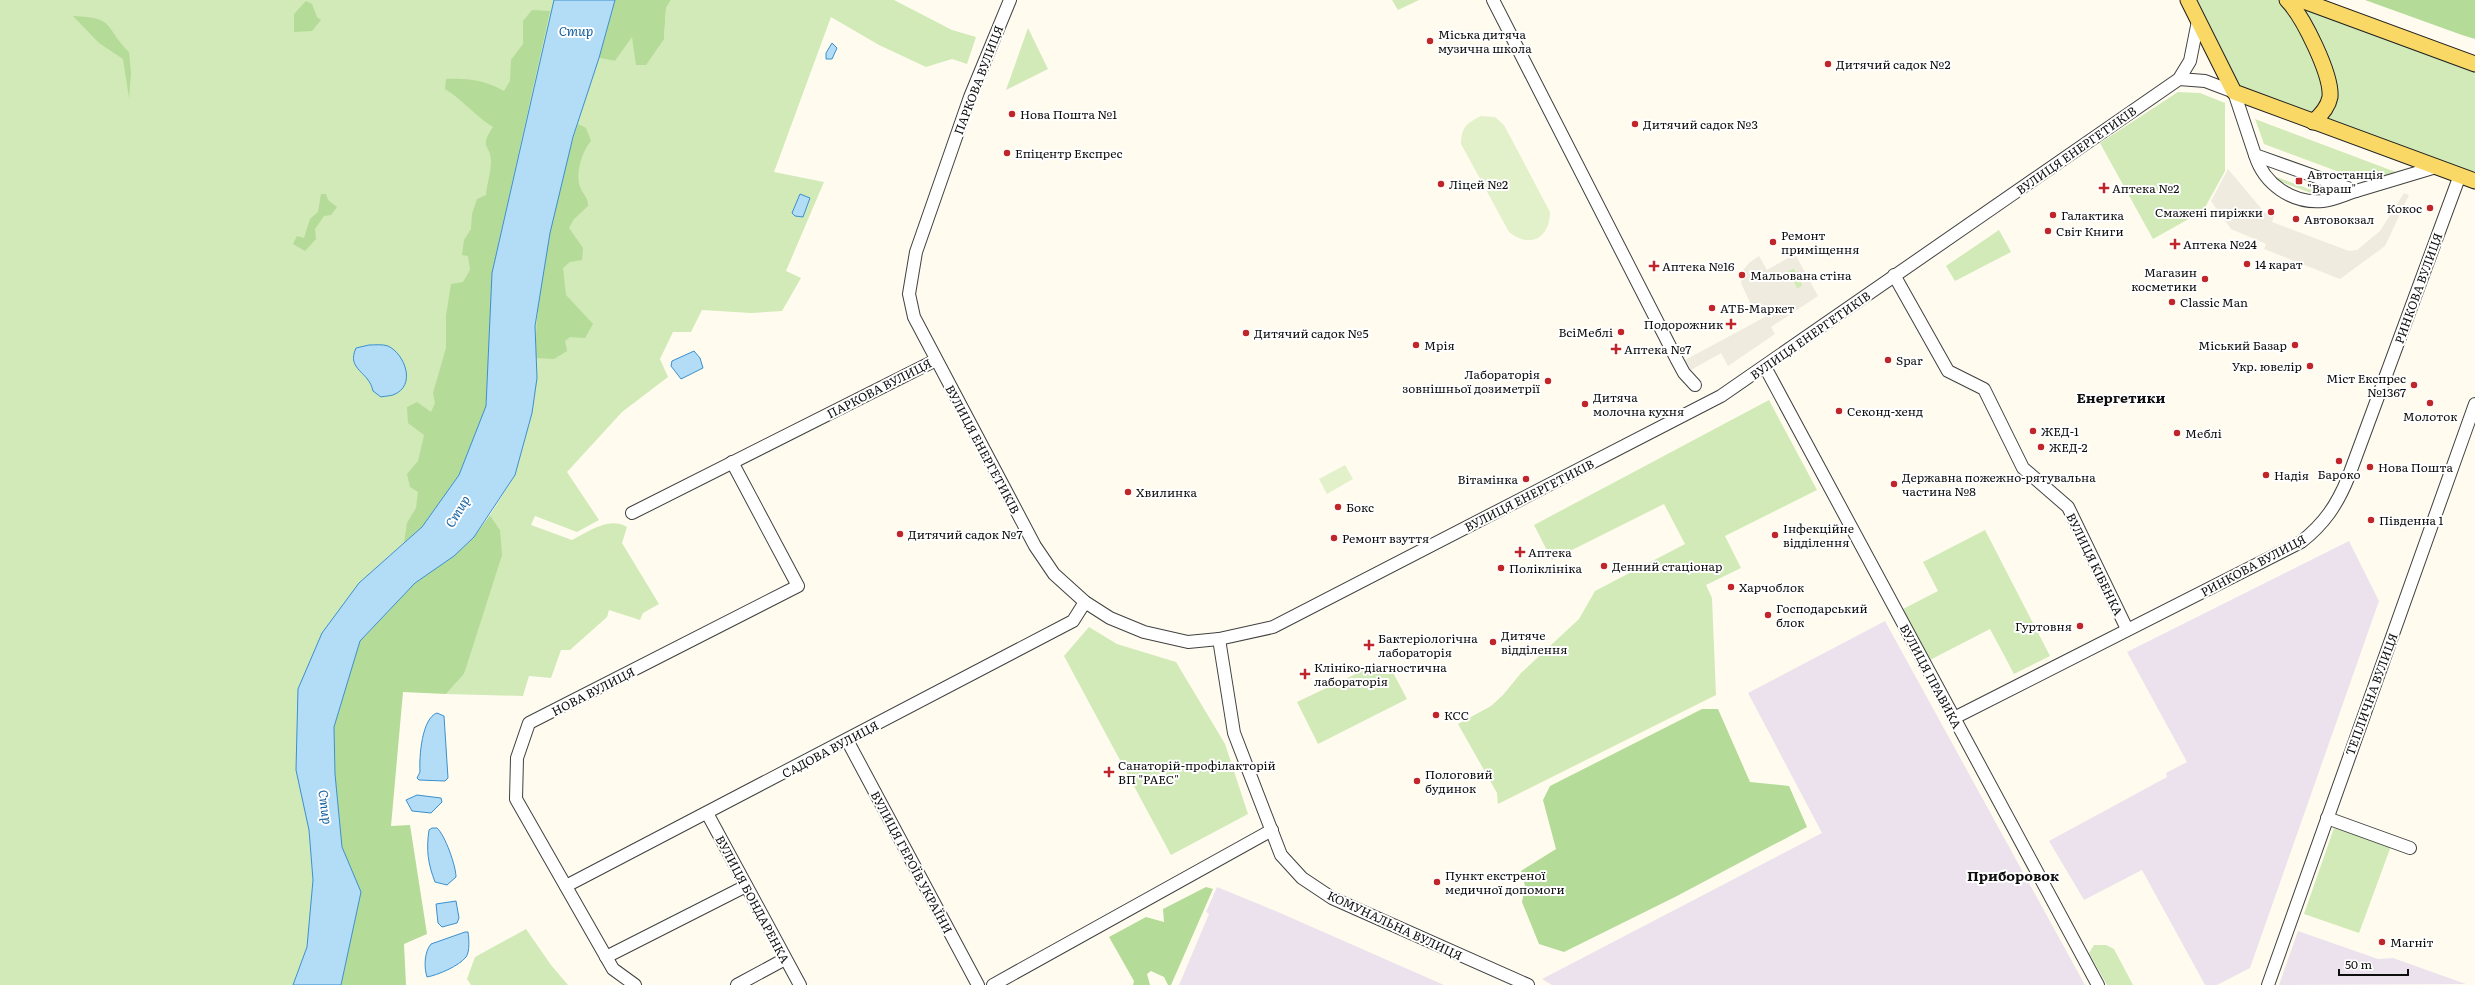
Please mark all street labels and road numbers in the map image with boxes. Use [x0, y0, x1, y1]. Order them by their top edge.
street label: ПАРКОВА ВУЛИЦЯ [949, 23, 1007, 137]
street label: ВУЛИЦЯ ЕНЕРГЕТИКІВ [2012, 101, 2140, 198]
street label: РИНКОВА ВУЛИЦЯ [2390, 230, 2446, 346]
street label: ВУЛИЦЯ ЕНЕРГЕТИКІВ [1746, 286, 1874, 383]
street label: ПАРКОВА ВУЛИЦЯ [823, 354, 935, 422]
street label: ВУЛИЦЯ ЕНЕРГЕТИКІВ [941, 381, 1025, 517]
street label: ВУЛИЦЯ ЕНЕРГЕТИКІВ [1461, 454, 1597, 536]
street label: ВУЛИЦЯ КІБЕНКА [2062, 510, 2128, 619]
street label: РИНКОВА ВУЛИЦЯ [2197, 530, 2309, 600]
street label: ВУЛИЦЯ ПРАВИКА [1896, 620, 1966, 732]
street label: ТЕПЛИЧНА ВУЛИЦЯ [2340, 630, 2402, 758]
street label: НОВА ВУЛИЦЯ [548, 662, 638, 720]
street label: САДОВА ВУЛИЦЯ [779, 716, 881, 782]
street label: ВУЛИЦЯ ГЕРОЇВ УКРАЇНИ [867, 788, 957, 936]
street label: ВУЛИЦЯ БОНДАРЕНКА [712, 832, 795, 966]
street label: КОМУНАЛЬНА ВУЛИЦЯ [1325, 886, 1465, 964]

